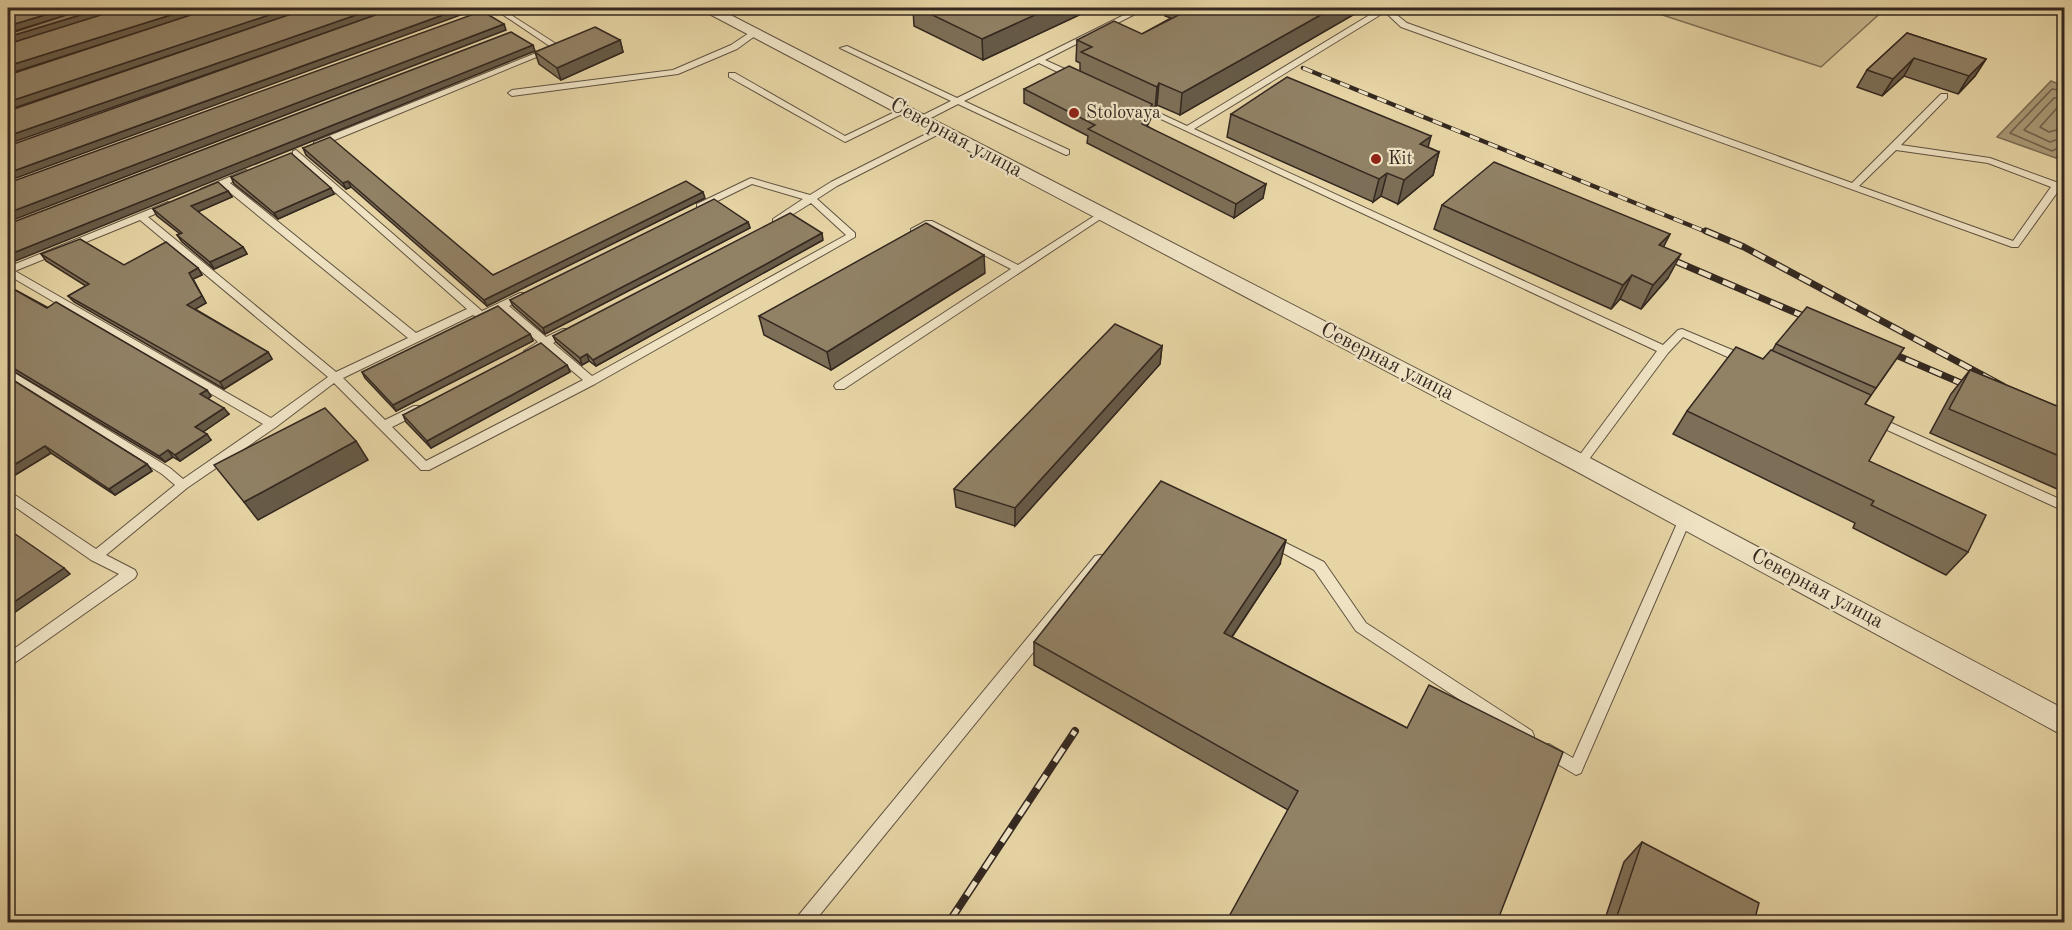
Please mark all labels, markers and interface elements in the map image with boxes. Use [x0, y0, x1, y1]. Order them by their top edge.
street label: Северная улица [886, 94, 1026, 182]
place label: Stolovaya [1086, 104, 1161, 122]
marker: Stolovaya [1067, 106, 1081, 120]
place label: Kit [1388, 150, 1413, 168]
marker: Kit [1369, 152, 1383, 166]
street label: Северная улица [1317, 319, 1457, 405]
street label: Северная улица [1747, 545, 1887, 633]

